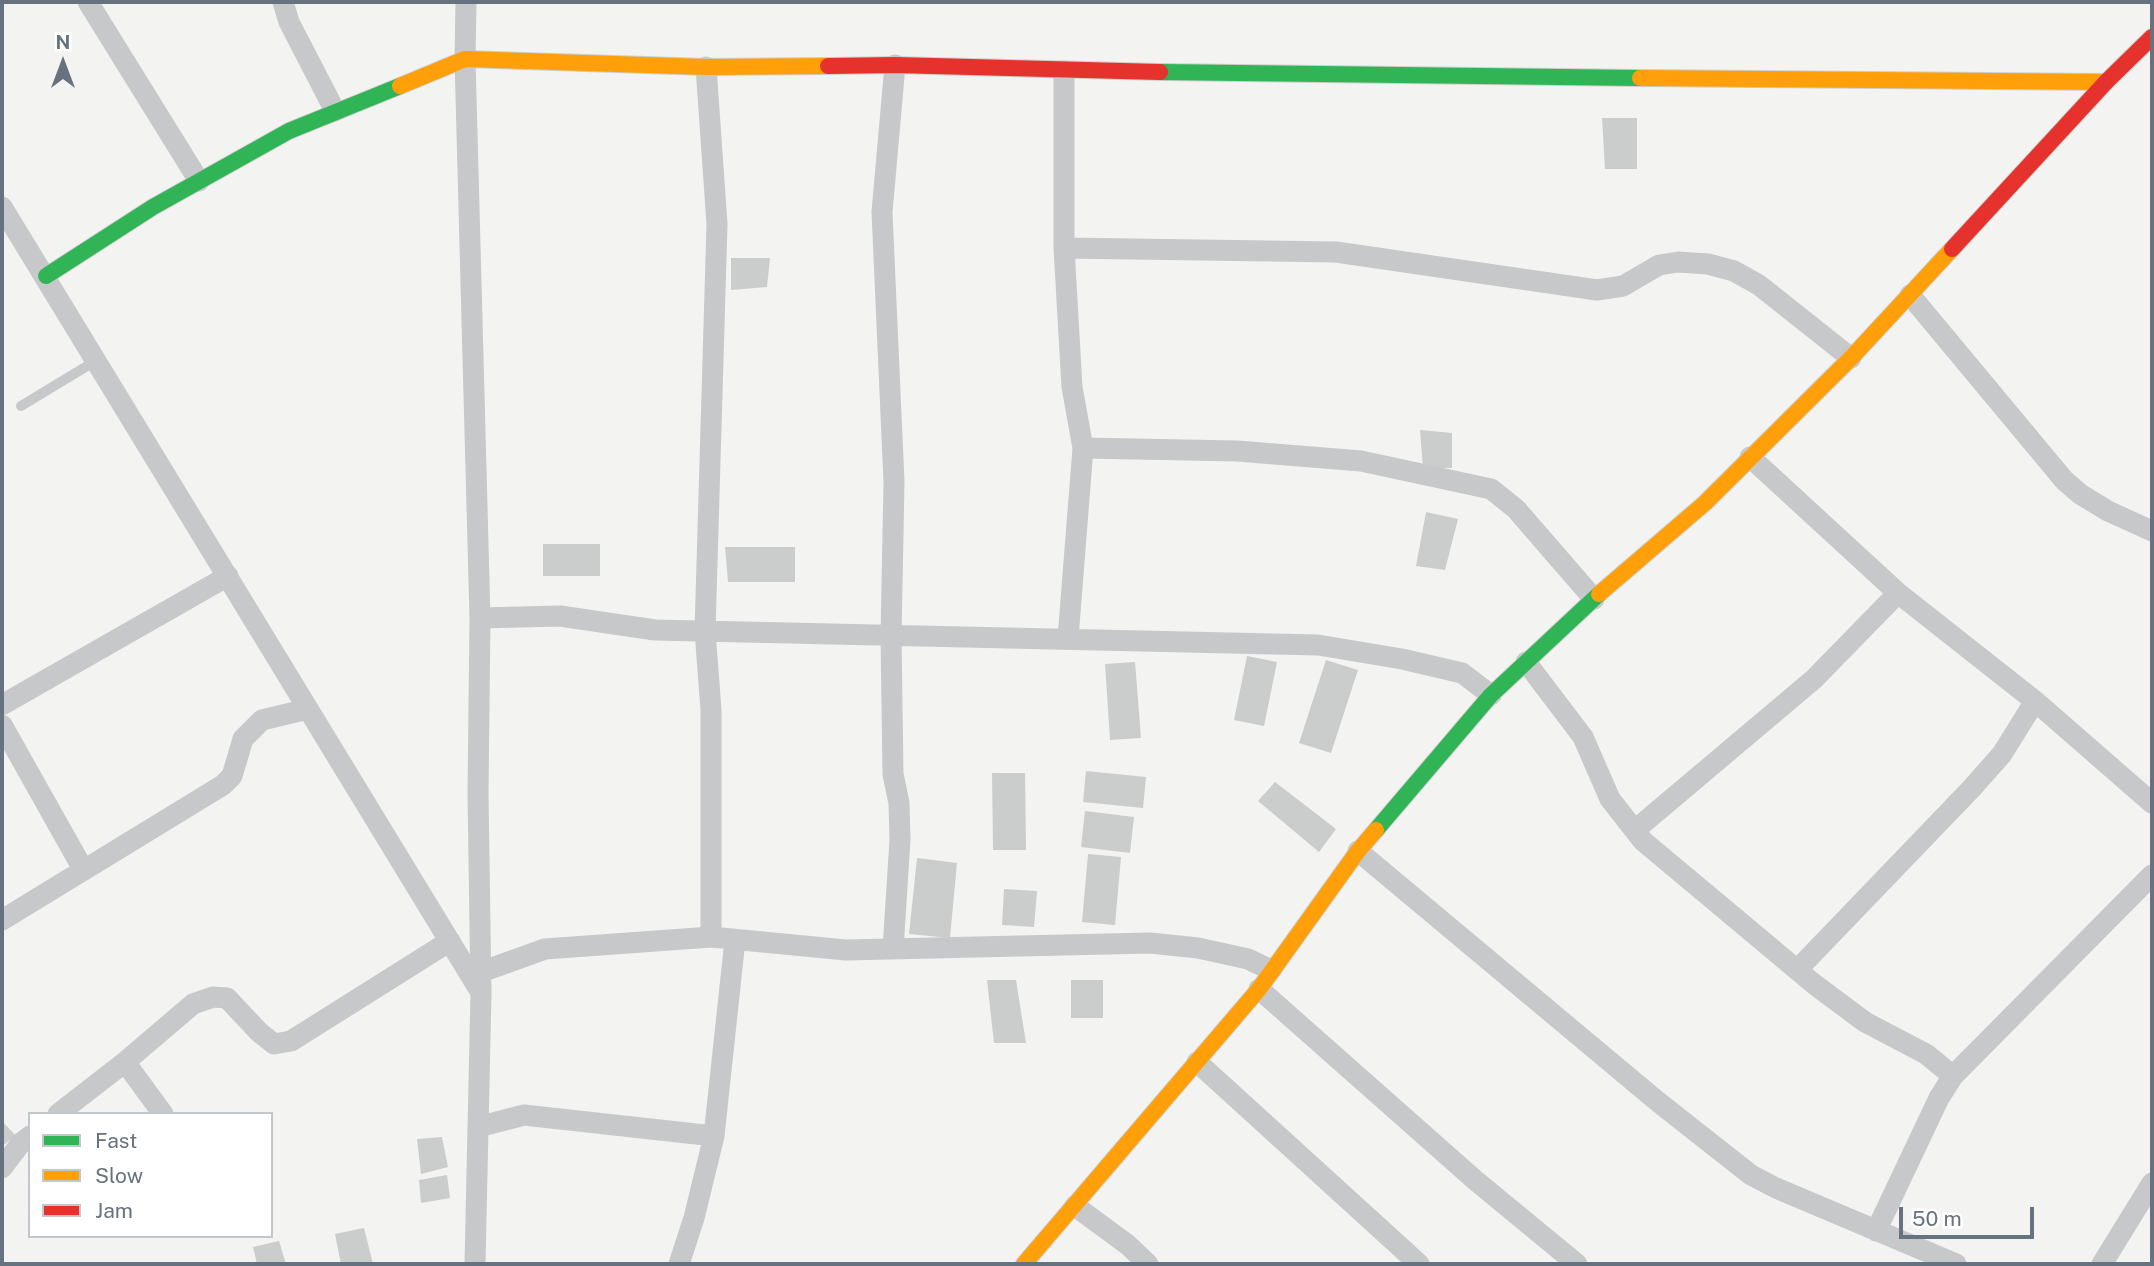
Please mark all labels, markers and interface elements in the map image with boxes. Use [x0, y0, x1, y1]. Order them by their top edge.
north arrow [28, 28, 98, 98]
text: N [56, 31, 70, 53]
legend [28, 1112, 273, 1238]
text: Fast [95, 1128, 137, 1153]
text: Slow [95, 1163, 143, 1188]
scale bar [1902, 1192, 2037, 1236]
text: Jam [95, 1198, 133, 1223]
text: 50 m [1912, 1206, 1962, 1231]

